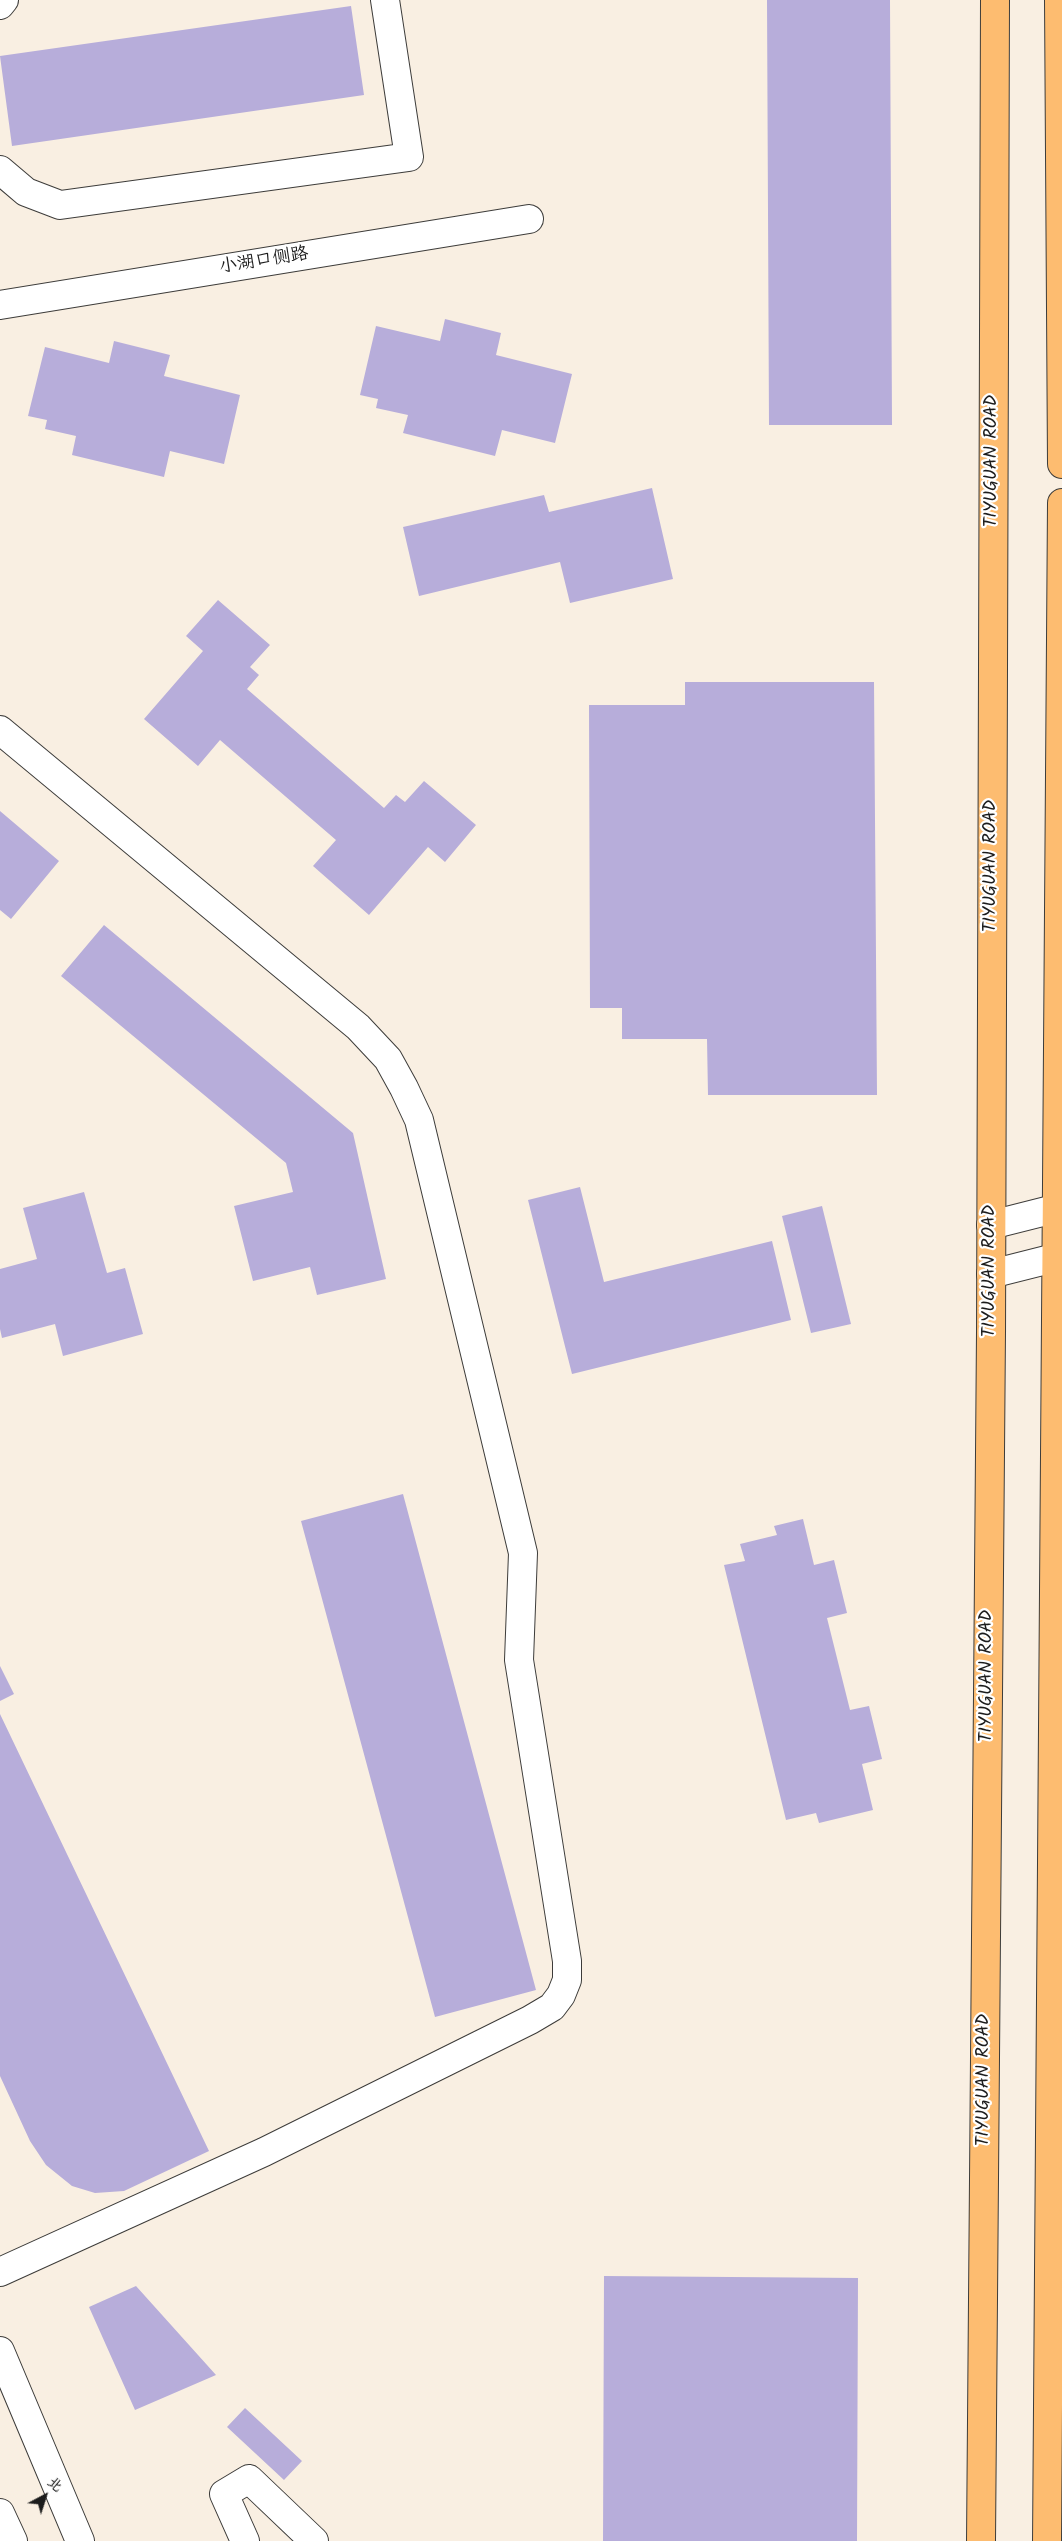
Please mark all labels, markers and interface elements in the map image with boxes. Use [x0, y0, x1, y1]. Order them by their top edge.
street label: 小湖口侧路 [218, 244, 310, 280]
street label: TIYUGUAN ROAD [982, 395, 1004, 527]
street label: TIYUGUAN ROAD [981, 800, 1003, 932]
street label: TIYUGUAN ROAD [980, 1205, 1002, 1337]
street label: TIYUGUAN ROAD [977, 1610, 999, 1742]
street label: TIYUGUAN ROAD [974, 2014, 996, 2146]
north arrow [20, 2471, 70, 2521]
text: 北 [42, 2472, 67, 2497]

